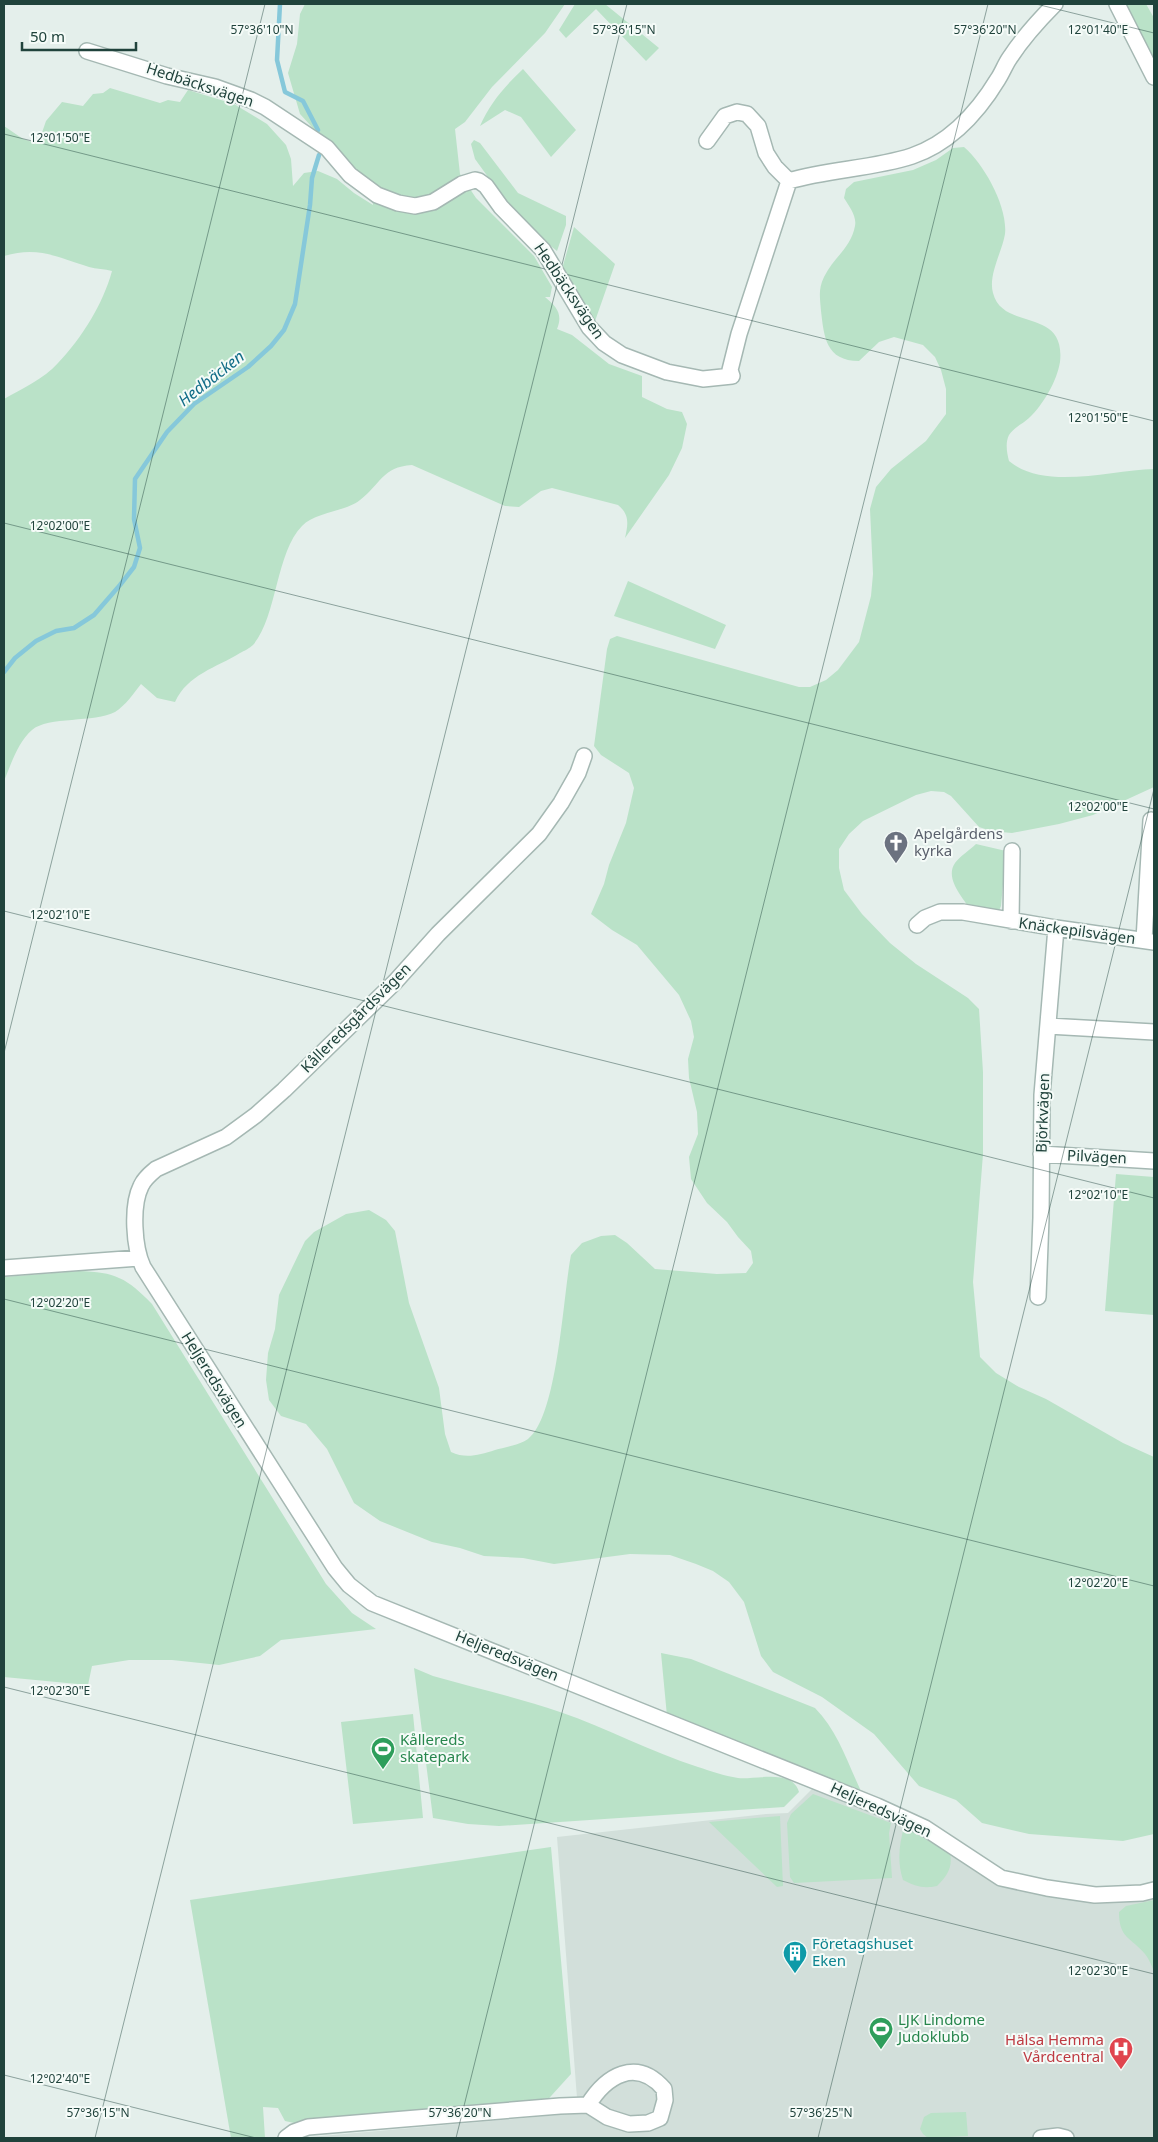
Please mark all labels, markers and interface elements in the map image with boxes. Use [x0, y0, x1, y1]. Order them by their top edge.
scale bar [22, 20, 136, 52]
text: 57°36'10"N [230, 21, 294, 38]
text: 57°36'15"N [592, 21, 656, 38]
text: 57°36'20"N [953, 21, 1017, 38]
text: 12°01'40"E [1068, 21, 1128, 38]
text: 50 m [30, 26, 65, 46]
street label: Hedbäcksvägen [144, 57, 257, 111]
text: 12°01'50"E [30, 129, 90, 146]
street label: Hedbäcksvägen [530, 238, 609, 342]
water label: Hedbäcken [173, 345, 249, 411]
text: 12°01'50"E [1068, 409, 1128, 426]
text: 12°02'00"E [30, 517, 90, 534]
text: 12°02'00"E [1068, 798, 1128, 815]
place label: Apelgårdens kyrka [914, 823, 1003, 860]
church icon: Apelgårdens kyrka [883, 830, 909, 864]
text: 12°02'10"E [30, 906, 90, 923]
street label: Knäckepilsvägen [1017, 912, 1137, 948]
street label: Kålleredsgårdsvägen [296, 958, 415, 1077]
street label: Björkvägen [1031, 1073, 1053, 1153]
street label: Pilvägen [1067, 1144, 1127, 1168]
text: 12°02'10"E [1068, 1186, 1128, 1203]
text: 12°02'20"E [30, 1294, 90, 1311]
street label: Heljeredsvägen [177, 1328, 252, 1431]
text: 12°02'20"E [1068, 1574, 1128, 1591]
street label: Heljeredsvägen [453, 1625, 562, 1685]
text: 12°02'30"E [30, 1682, 90, 1699]
place label: Kållereds skatepark [400, 1729, 469, 1766]
sports icon: Kållereds skatepark [370, 1736, 396, 1770]
street label: Heljeredsvägen [828, 1777, 935, 1841]
place label: Företagshuset Eken [812, 1933, 914, 1970]
building icon: Företagshuset Eken [782, 1940, 808, 1974]
text: 12°02'30"E [1068, 1962, 1128, 1979]
place label: LJK Lindome Judoklubb [896, 2009, 985, 2046]
sports icon: LJK Lindome Judoklubb [868, 2016, 894, 2050]
place label: Hälsa Hemma Vårdcentral [1005, 2029, 1104, 2066]
hospital icon: Hälsa Hemma Vårdcentral [1108, 2036, 1134, 2070]
text: 12°02'40"E [30, 2070, 90, 2087]
text: 57°36'15"N [66, 2104, 130, 2121]
text: 57°36'20"N [428, 2104, 492, 2121]
text: 57°36'25"N [789, 2104, 853, 2121]

